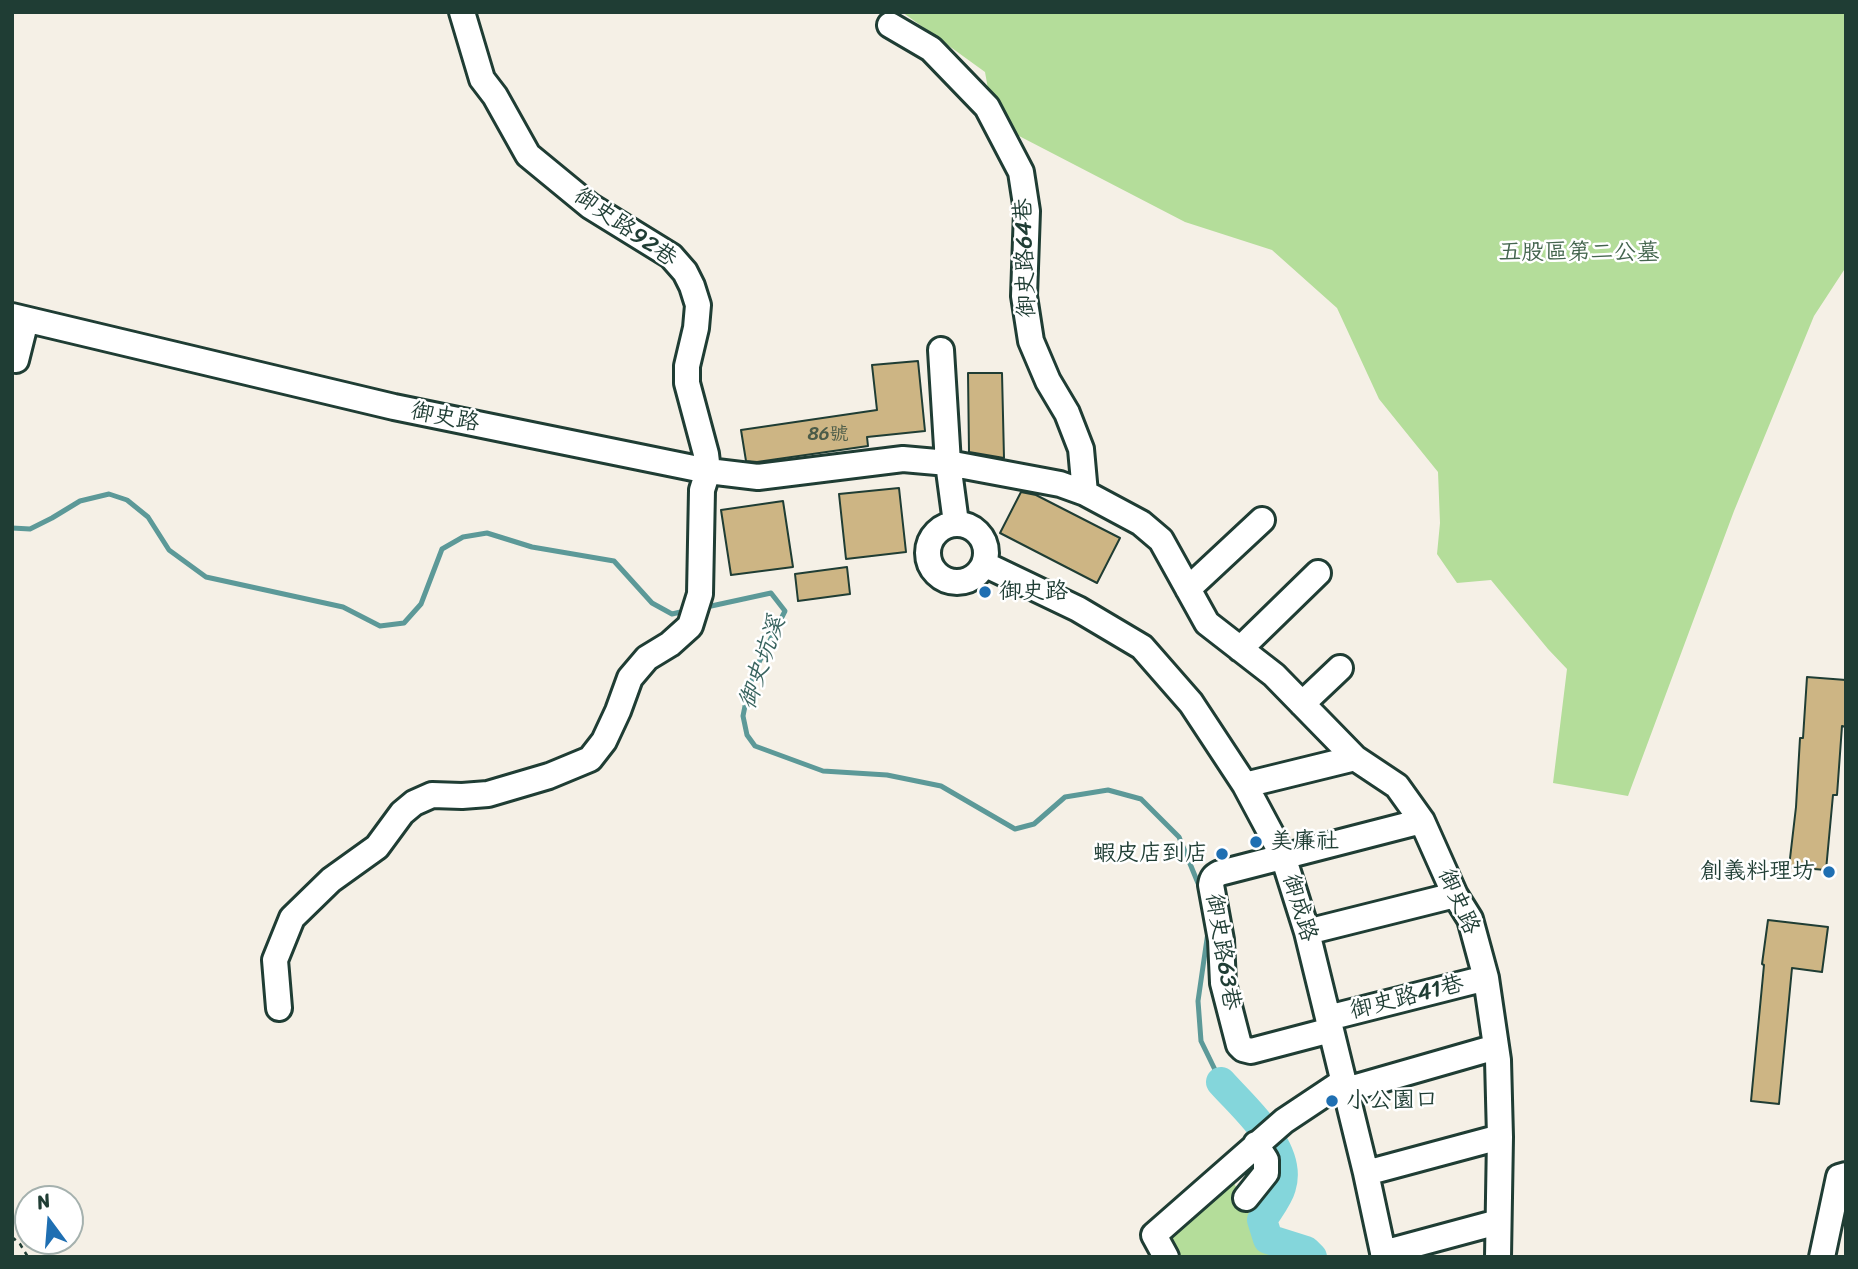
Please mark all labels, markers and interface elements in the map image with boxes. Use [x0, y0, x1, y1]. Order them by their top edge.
street label: 御史路92巷 [568, 182, 682, 274]
street label: 御史路64巷 [1010, 198, 1042, 318]
park label: 五股區第二公墓 [1499, 239, 1659, 267]
street label: 御史路 [409, 398, 481, 438]
house number: 86號 [807, 424, 849, 446]
place label: 御史路 [999, 578, 1068, 606]
marker: 御史路 [977, 584, 993, 600]
water label: 御史坑溪 [734, 613, 792, 713]
place label: 美廉社 [1270, 828, 1339, 856]
marker: 美廉社 [1248, 834, 1264, 850]
place label: 蝦皮店到店 [1093, 840, 1208, 868]
marker: 蝦皮店到店 [1214, 846, 1230, 862]
place label: 創義料理坊 [1700, 858, 1815, 886]
marker: 創義料理坊 [1821, 864, 1837, 880]
street label: 御史路 [1431, 865, 1485, 939]
street label: 御成路 [1276, 871, 1322, 945]
street label: 御史路63巷 [1199, 892, 1245, 1012]
street label: 御史路41巷 [1347, 971, 1467, 1025]
place label: 小公園口 [1346, 1087, 1438, 1115]
marker: 小公園口 [1324, 1093, 1340, 1109]
text: N [33, 1184, 54, 1219]
north arrow [14, 1185, 84, 1255]

